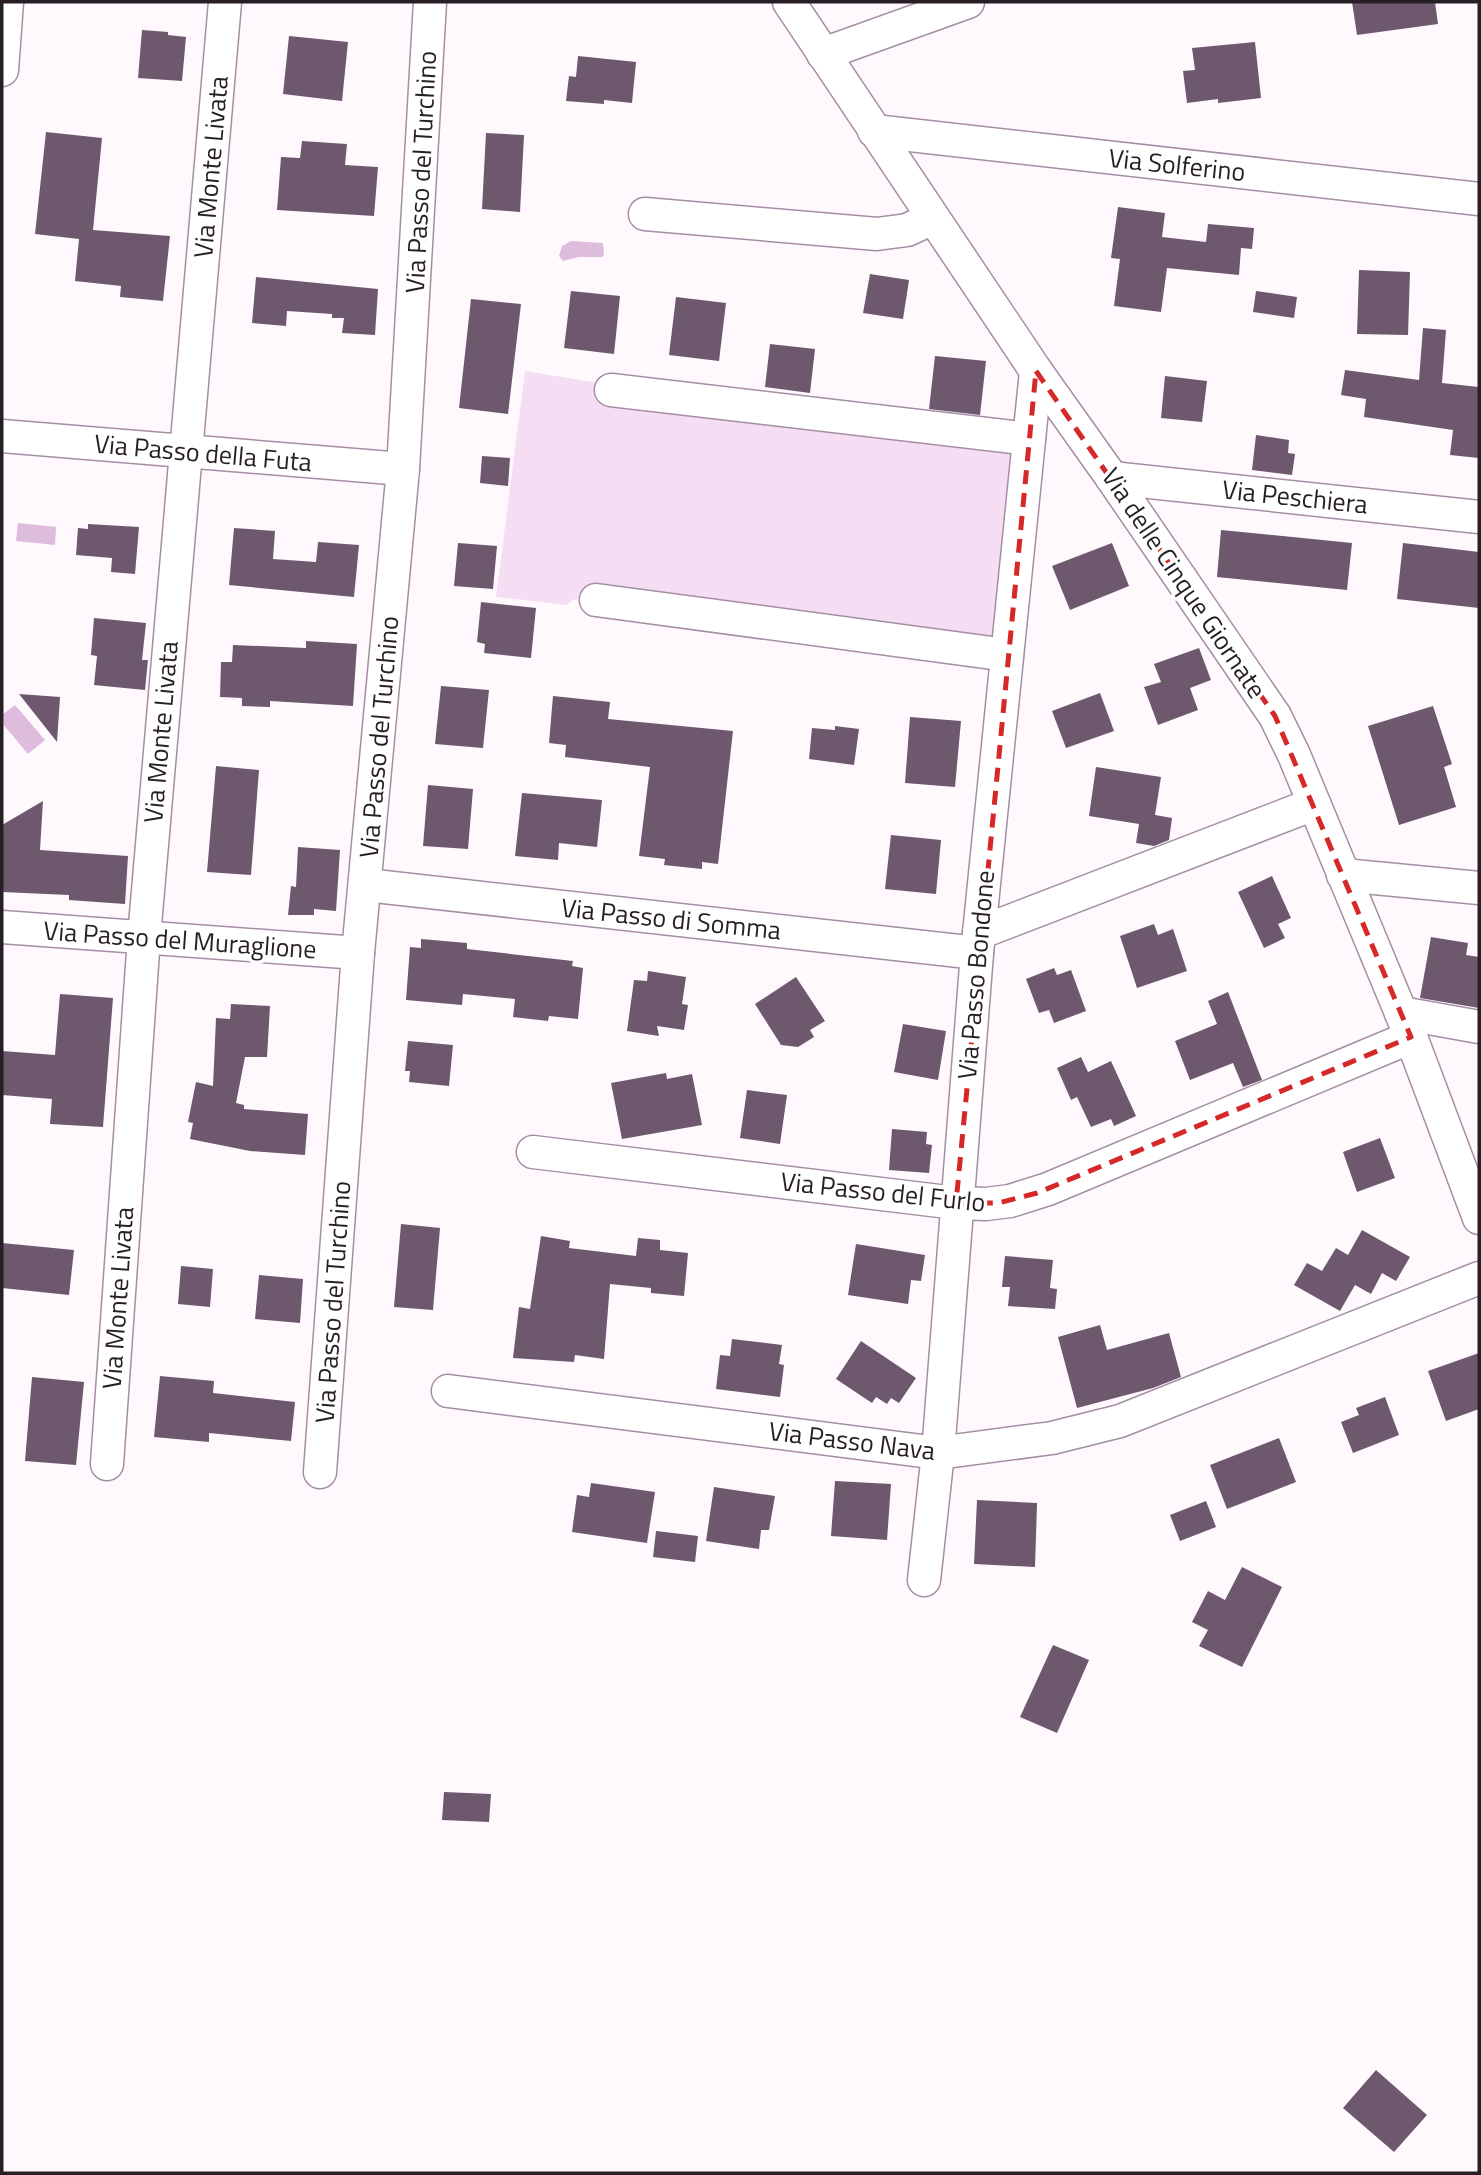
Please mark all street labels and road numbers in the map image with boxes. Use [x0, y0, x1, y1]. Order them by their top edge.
street label: Via Passo del Turchino [395, 50, 446, 294]
street label: Via Monte Livata [183, 74, 238, 260]
street label: Via Solferino [1107, 138, 1247, 191]
street label: Via Passo della Futa [93, 424, 313, 481]
street label: Via delle Cinque Giornate [1092, 459, 1276, 706]
street label: Via Peschiera [1220, 469, 1370, 524]
street label: Via Passo del Turchino [348, 614, 409, 860]
street label: Via Monte Livata [133, 639, 188, 825]
street label: Via Passo Bondone [947, 869, 1004, 1081]
street label: Via Passo di Somma [559, 888, 783, 949]
street label: Via Passo del Muraglione [42, 911, 318, 968]
street label: Via Passo del Furlo [779, 1161, 987, 1222]
street label: Via Passo del Turchino [305, 1180, 360, 1424]
street label: Via Monte Livata [92, 1206, 143, 1390]
street label: Via Passo Nava [767, 1411, 937, 1470]

